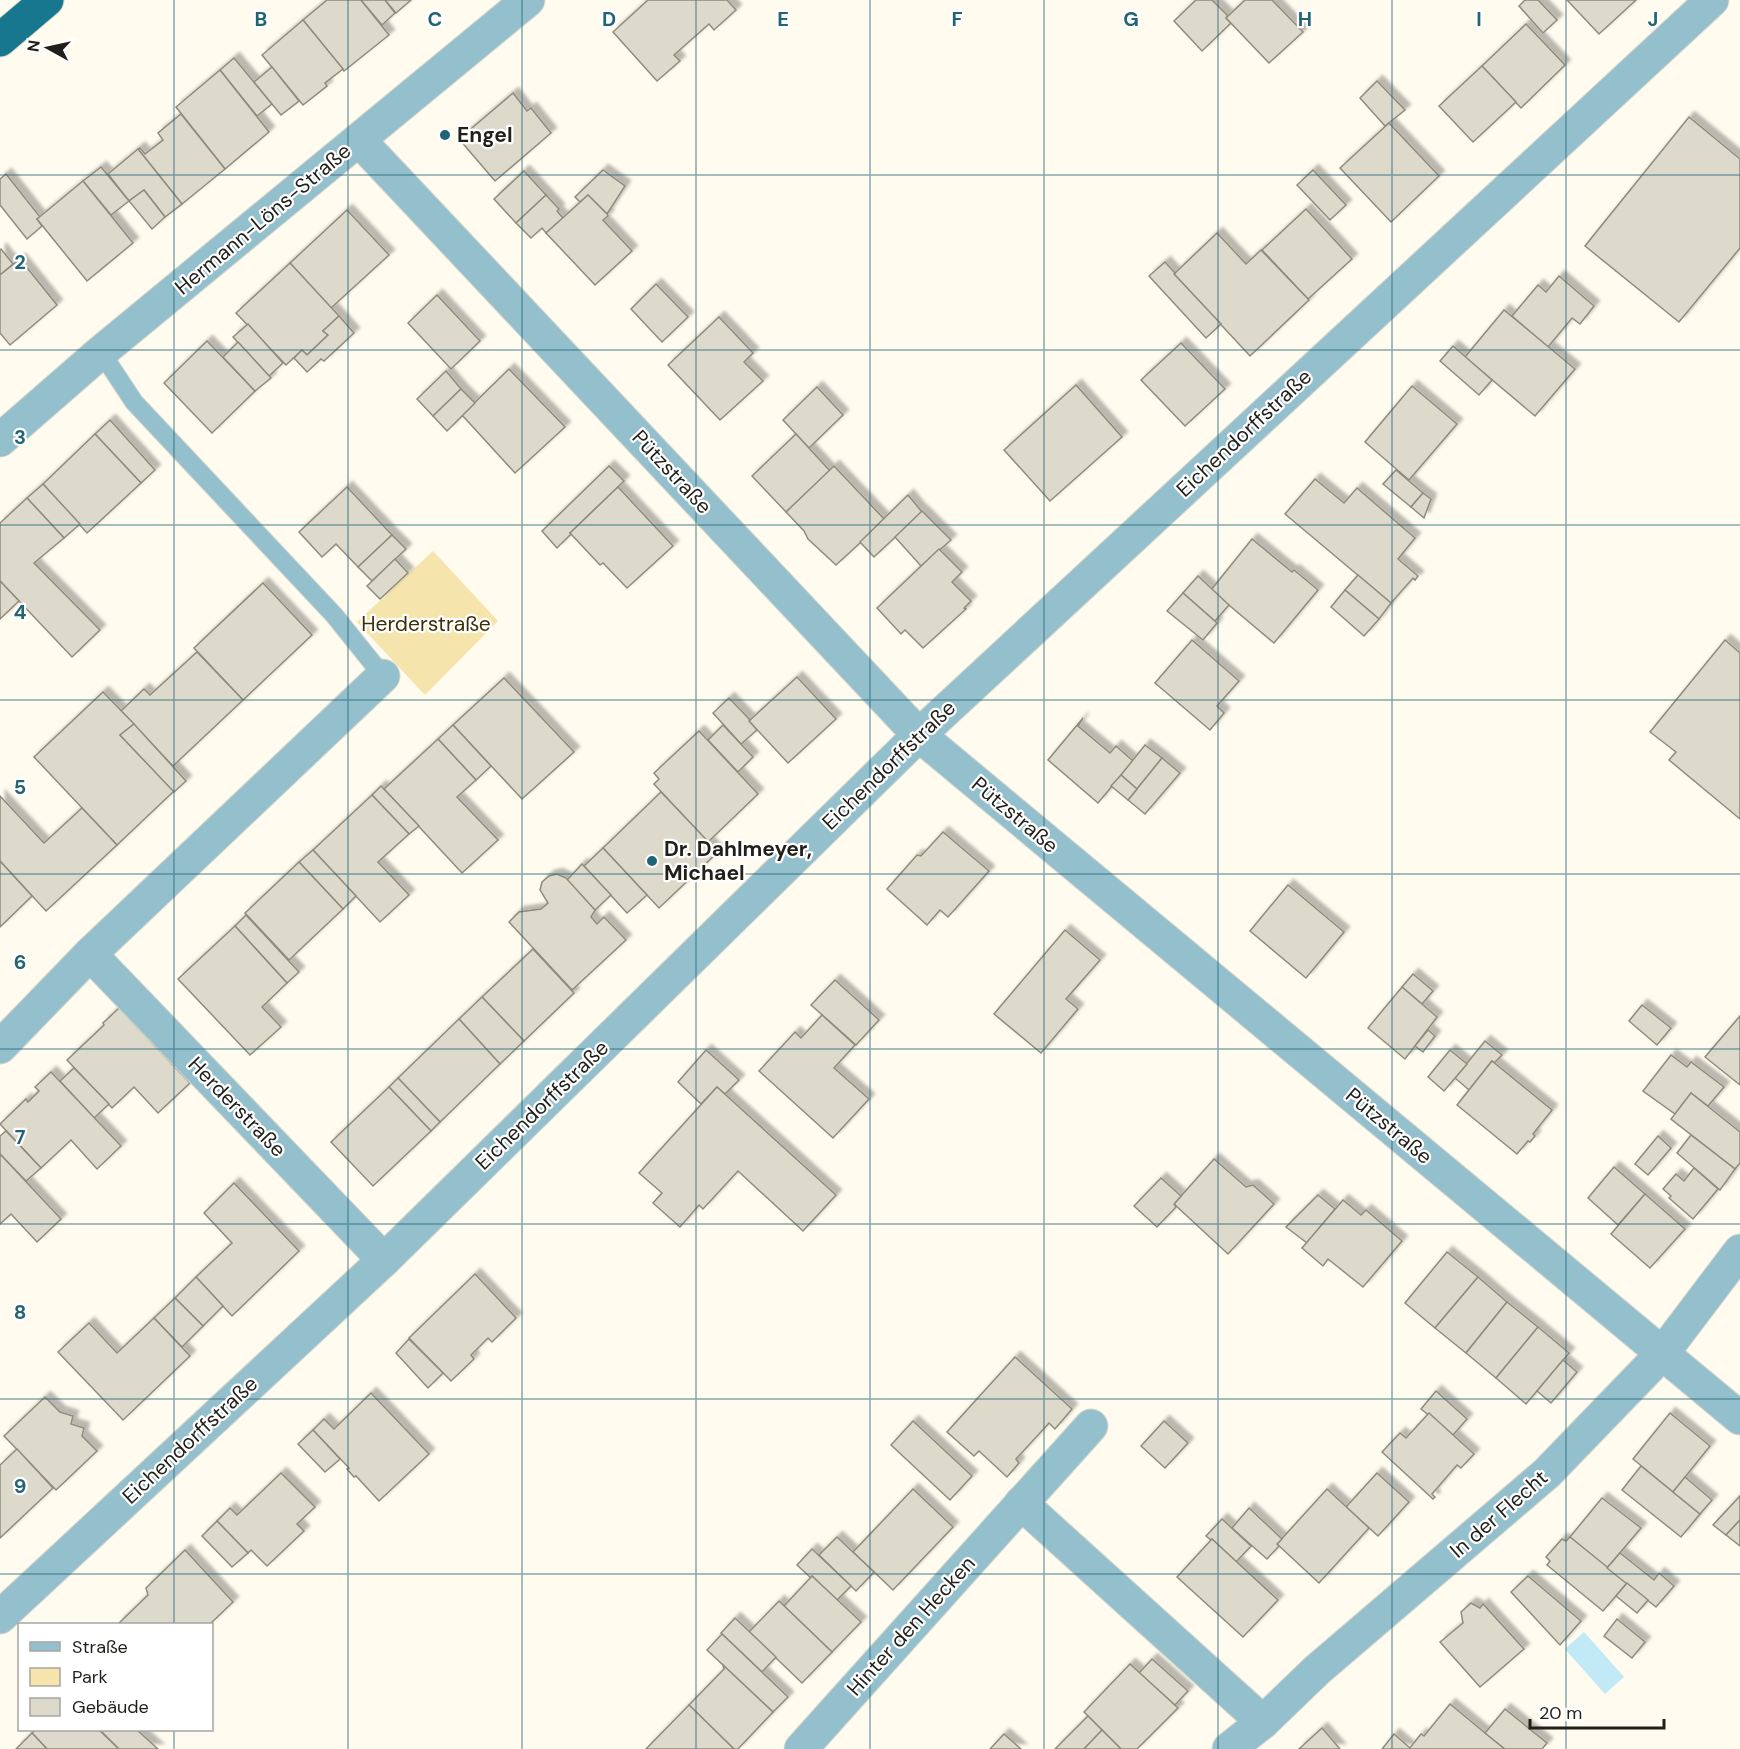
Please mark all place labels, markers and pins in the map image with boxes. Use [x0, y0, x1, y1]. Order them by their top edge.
place label: Engel [457, 121, 513, 149]
marker: Engel [438, 128, 452, 142]
place label: Dr. Dahlmeyer, Michael [664, 835, 812, 887]
marker: Dr. Dahlmeyer, Michael [645, 854, 659, 868]

